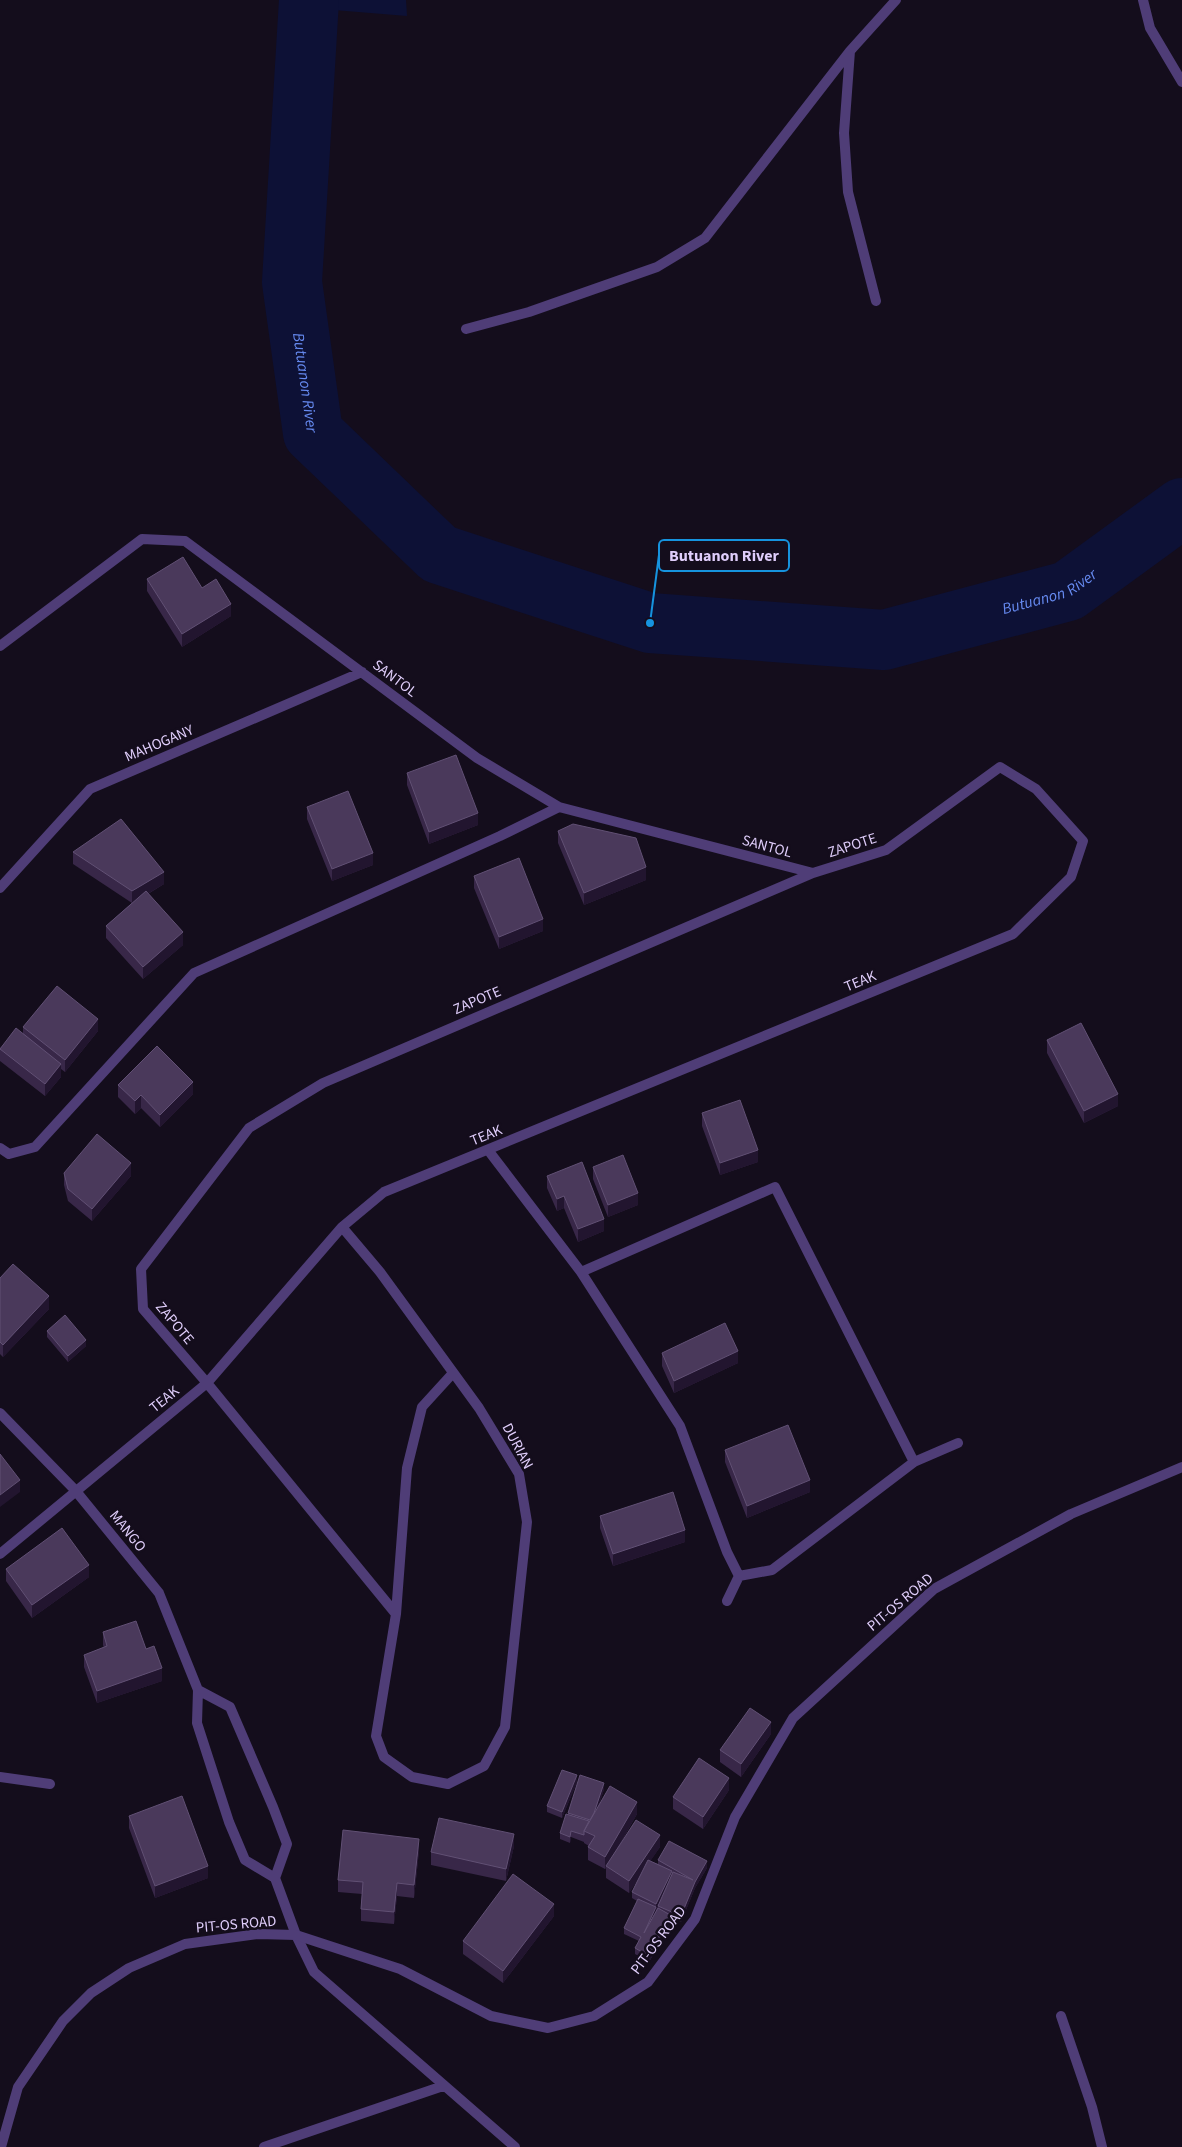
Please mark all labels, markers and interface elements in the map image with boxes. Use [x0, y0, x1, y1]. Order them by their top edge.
water label: Butuanon River [287, 331, 323, 436]
callout: Butuanon River [659, 540, 789, 571]
text: Butuanon River [669, 545, 780, 567]
water label: Butuanon River [1000, 563, 1103, 620]
street label: SANTOL [368, 655, 421, 702]
street label: MAHOGANY [122, 719, 198, 767]
street label: ZAPOTE [825, 828, 879, 863]
street label: SANTOL [740, 830, 794, 863]
street label: TEAK [841, 965, 880, 997]
street label: ZAPOTE [450, 981, 504, 1020]
street label: TEAK [467, 1119, 506, 1151]
street label: ZAPOTE [150, 1297, 199, 1349]
street label: TEAK [145, 1381, 184, 1418]
street label: DURIAN [497, 1420, 538, 1473]
street label: MANGO [104, 1506, 151, 1557]
street label: PIT-OS ROAD [863, 1568, 938, 1636]
street label: PIT-OS ROAD [626, 1902, 691, 1979]
street label: PIT-OS ROAD [195, 1911, 277, 1938]

